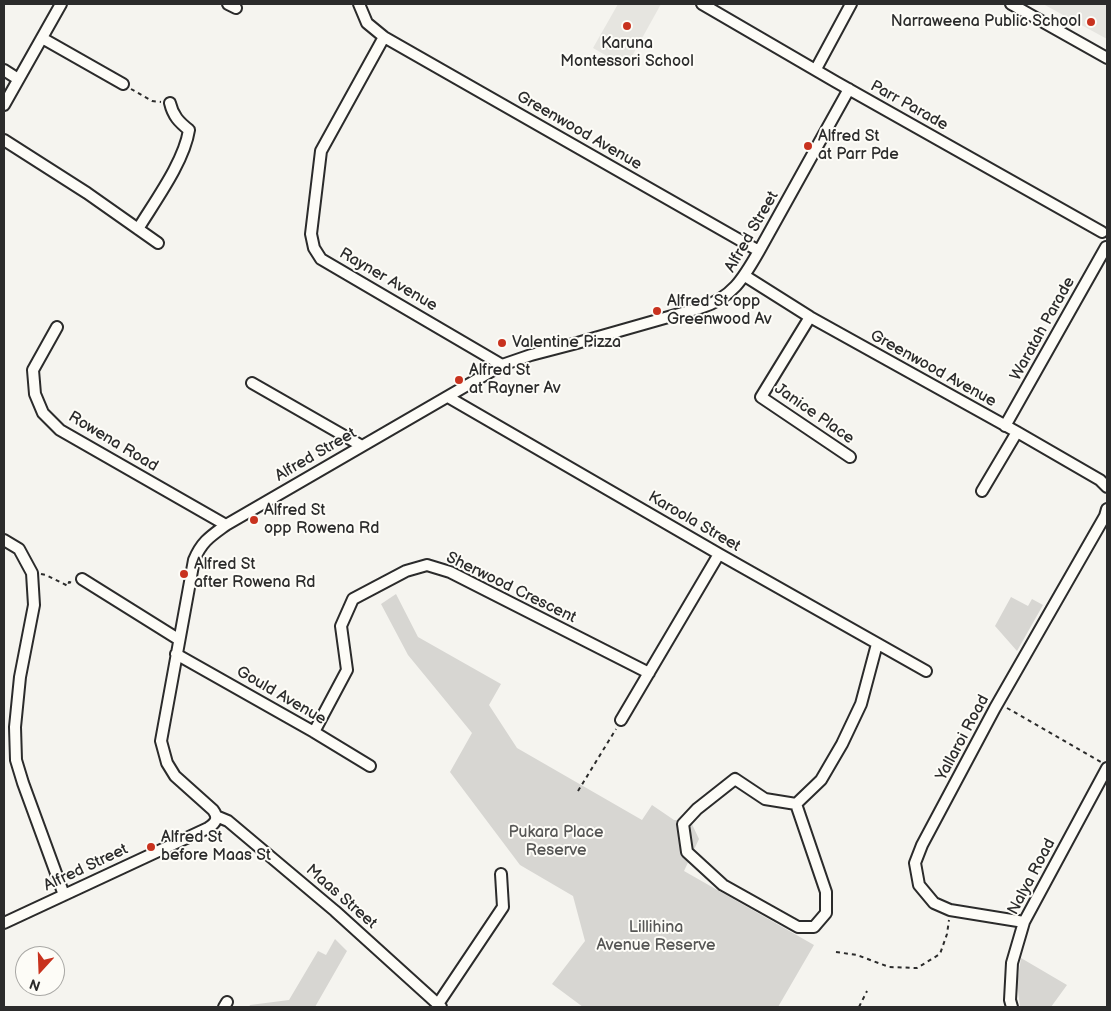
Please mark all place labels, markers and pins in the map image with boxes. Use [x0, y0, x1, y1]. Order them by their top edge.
place label: Narraweena Public School [891, 12, 1081, 32]
marker: Narraweena Public School [1085, 16, 1097, 28]
marker: Karuna Montessori School [621, 20, 633, 32]
place label: Karuna Montessori School [560, 34, 694, 72]
place label: Alfred St at Parr Pde [818, 127, 899, 165]
marker: Alfred St at Parr Pde [802, 140, 814, 152]
place label: Alfred St opp Greenwood Av [667, 292, 772, 330]
marker: Alfred St opp Greenwood Av [651, 305, 663, 317]
place label: Valentine Pizza [512, 333, 621, 353]
marker: Valentine Pizza [496, 337, 508, 349]
place label: Alfred St at Rayner Av [469, 361, 561, 399]
marker: Alfred St at Rayner Av [453, 374, 465, 386]
place label: Alfred St opp Rowena Rd [264, 501, 379, 539]
marker: Alfred St opp Rowena Rd [248, 514, 260, 526]
place label: Alfred St after Rowena Rd [194, 555, 315, 593]
marker: Alfred St after Rowena Rd [178, 568, 190, 580]
place label: Alfred St before Maas St [161, 828, 271, 866]
marker: Alfred St before Maas St [145, 841, 157, 853]

